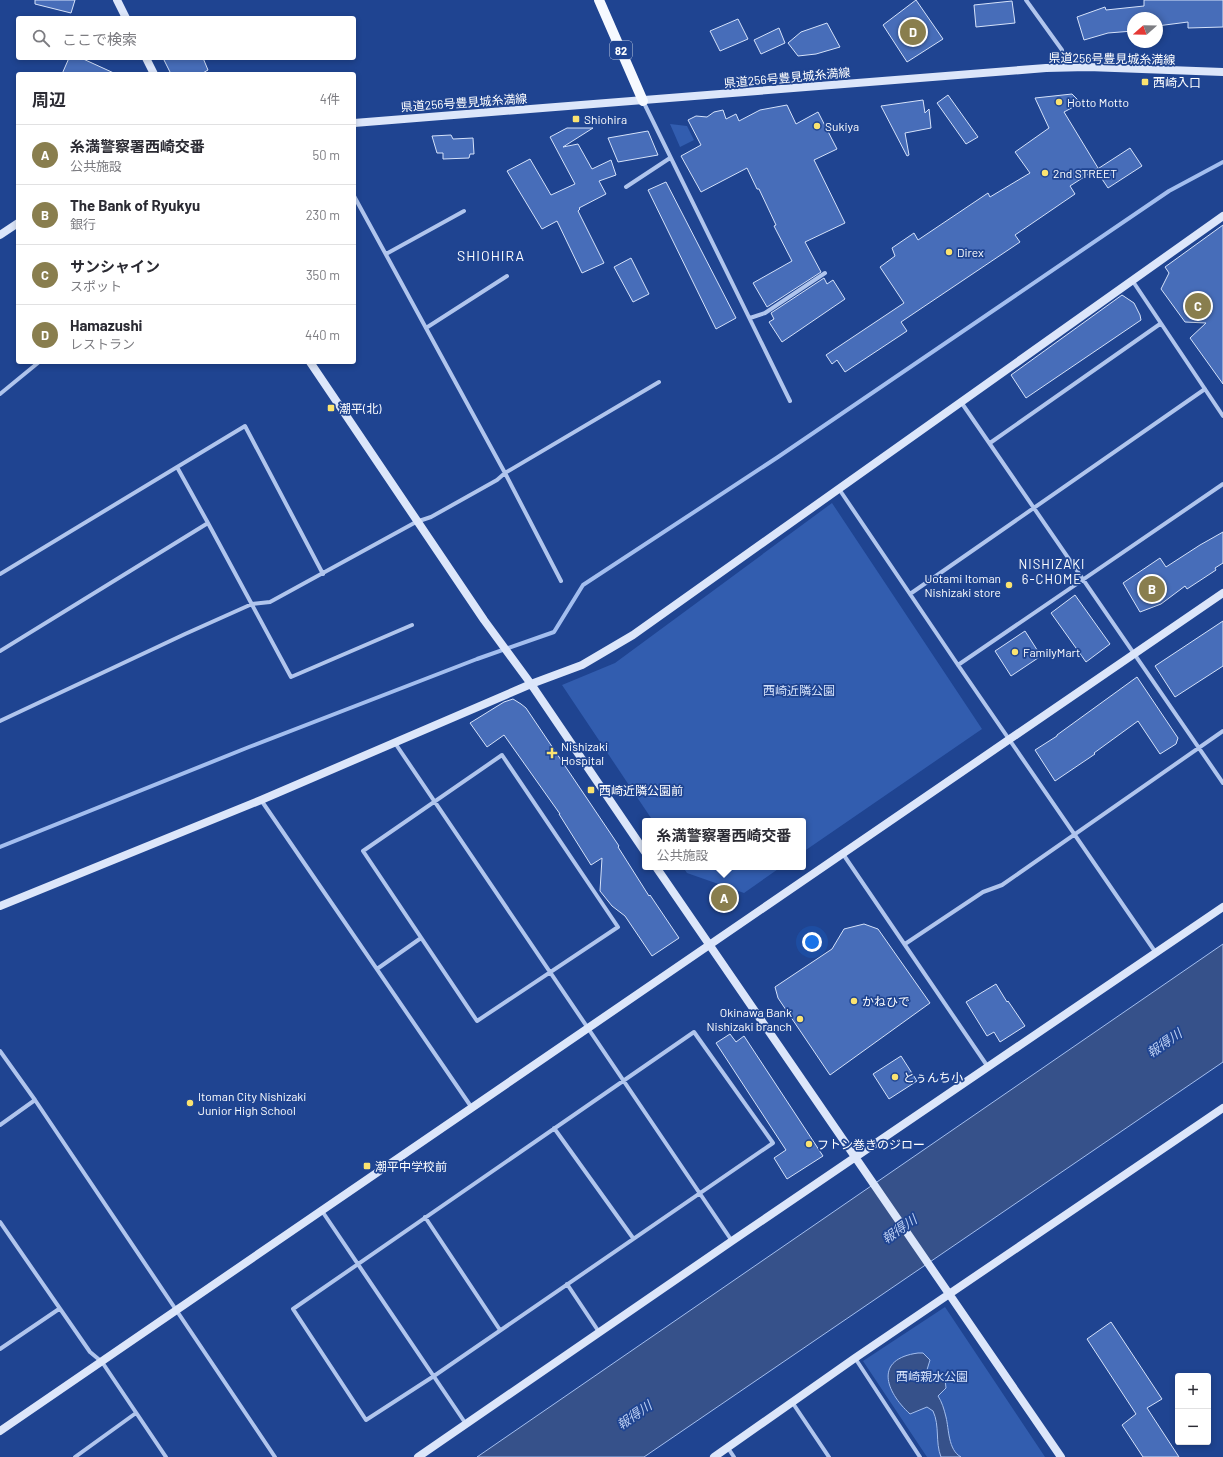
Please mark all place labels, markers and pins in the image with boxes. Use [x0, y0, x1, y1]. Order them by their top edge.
pin: D [900, 17, 926, 47]
place label: 西崎入口 [1153, 75, 1201, 89]
marker: 西崎入口 [1140, 77, 1150, 87]
place label: Hotto Motto [1067, 95, 1129, 109]
marker: Hotto Motto [1054, 97, 1064, 107]
place label: Shiohira [584, 112, 627, 126]
marker: Shiohira [571, 114, 581, 124]
place label: Sukiya [825, 119, 859, 133]
marker: Sukiya [812, 121, 822, 131]
place label: 2nd STREET [1053, 166, 1117, 180]
marker: 2nd STREET [1040, 168, 1050, 178]
place label: Direx [957, 245, 984, 259]
marker: Direx [944, 247, 954, 257]
pin: C [1185, 291, 1211, 321]
place label: 潮平(北) [339, 401, 382, 415]
marker: 潮平(北) [326, 403, 336, 413]
place label: Uotami Itoman Nishizaki store [924, 571, 1001, 599]
pin: B [1139, 574, 1165, 604]
marker: Uotami Itoman Nishizaki store [1004, 580, 1014, 590]
place label: FamilyMart [1023, 645, 1080, 659]
marker: FamilyMart [1010, 647, 1020, 657]
place label: Nishizaki Hospital [561, 739, 608, 767]
marker: Nishizaki Hospital [546, 747, 558, 759]
place label: 西崎近隣公園前 [599, 783, 683, 797]
marker: 西崎近隣公園前 [586, 785, 596, 795]
pin: A [711, 883, 737, 913]
place label: かねひで [862, 994, 910, 1008]
marker: かねひで [849, 996, 859, 1006]
place label: Okinawa Bank Nishizaki branch [706, 1005, 792, 1033]
marker: Okinawa Bank Nishizaki branch [795, 1014, 805, 1024]
place label: とぅんち小 [903, 1070, 963, 1084]
marker: とぅんち小 [890, 1072, 900, 1082]
place label: Itoman City Nishizaki Junior High School [198, 1089, 306, 1117]
marker: Itoman City Nishizaki Junior High School [185, 1098, 195, 1108]
place label: フトン巻きのジロー [817, 1137, 925, 1151]
marker: フトン巻きのジロー [804, 1139, 814, 1149]
place label: 潮平中学校前 [375, 1159, 447, 1173]
marker: 潮平中学校前 [362, 1161, 372, 1171]

